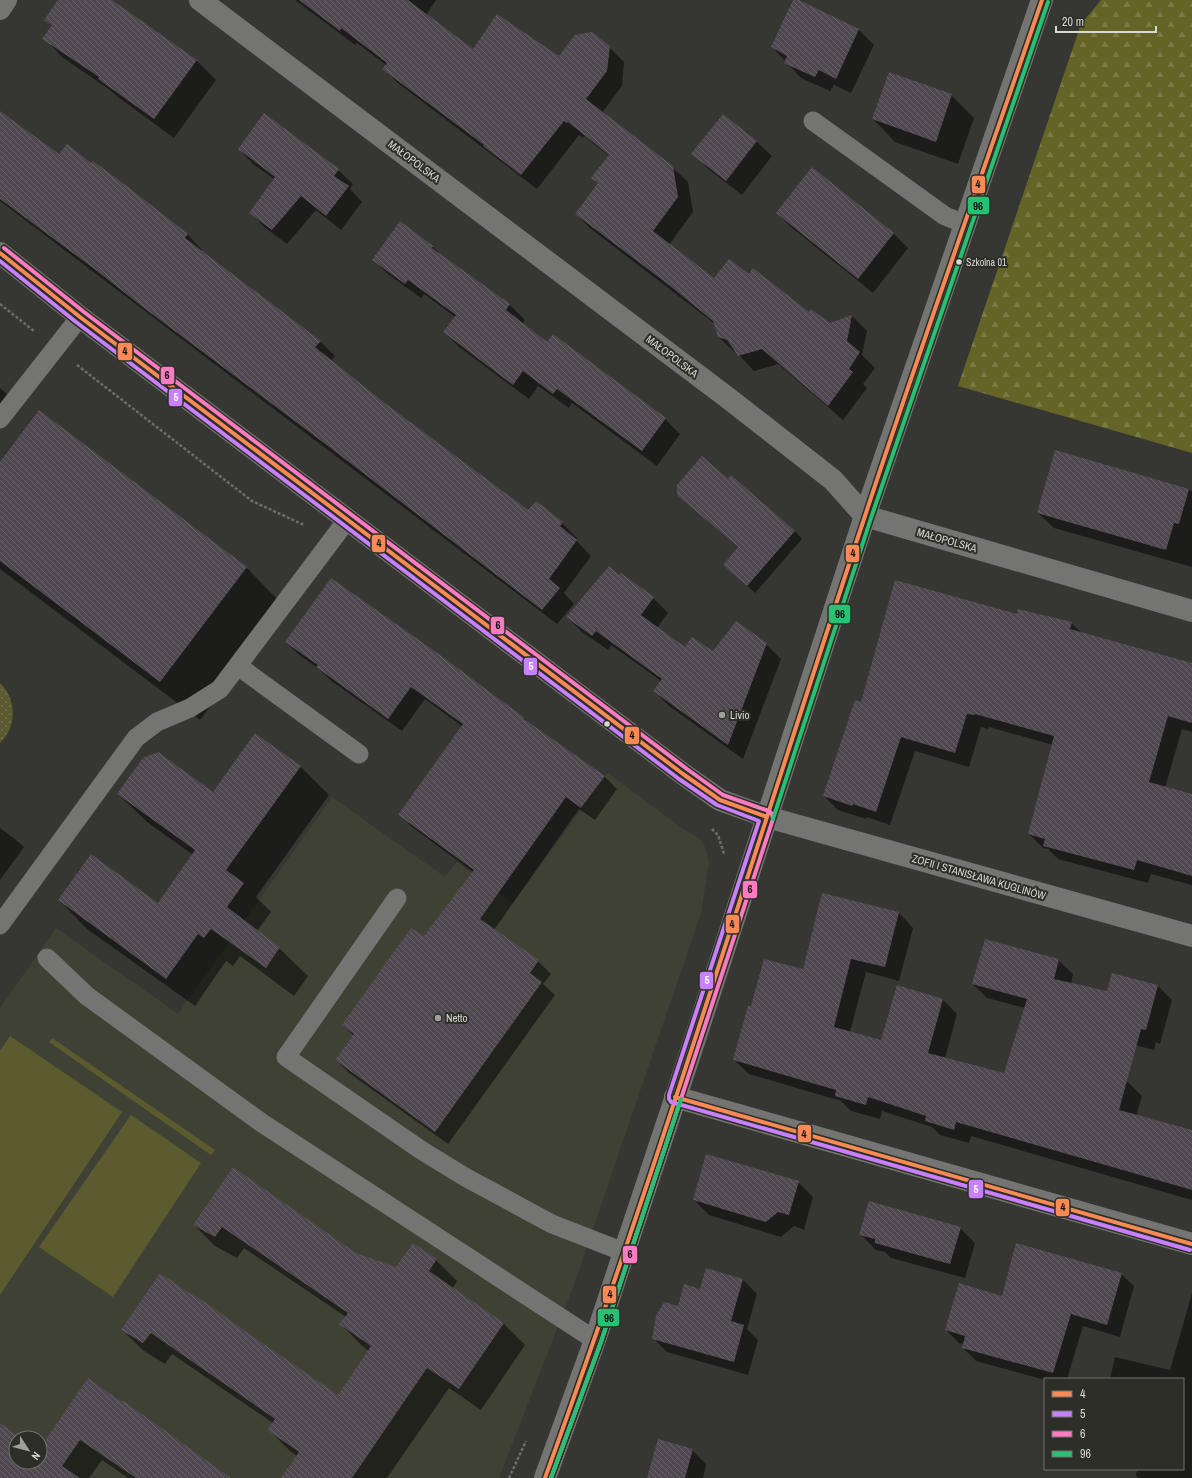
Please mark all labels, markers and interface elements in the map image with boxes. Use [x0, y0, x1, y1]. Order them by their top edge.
scale bar [1056, 8, 1156, 34]
text: 20 m [1062, 14, 1084, 30]
street label: MAŁOPOLSKA [385, 137, 444, 186]
line badge: 4 [971, 175, 986, 194]
text: 4 [975, 177, 981, 191]
line badge: 96 [967, 196, 990, 215]
text: 96 [973, 199, 983, 213]
place label: Szkolna 01 [966, 256, 1007, 269]
marker: Szkolna 01 [954, 257, 964, 267]
street label: MAŁOPOLSKA [643, 332, 702, 381]
line badge: 4 [117, 342, 133, 361]
text: 4 [122, 344, 128, 358]
line badge: 6 [160, 366, 175, 385]
text: 6 [164, 368, 170, 382]
line badge: 5 [168, 388, 183, 407]
text: 5 [173, 390, 179, 404]
street label: MAŁOPOLSKA [915, 525, 980, 555]
line badge: 4 [371, 534, 386, 553]
text: 4 [376, 536, 382, 550]
line badge: 4 [845, 544, 860, 563]
text: 4 [850, 546, 856, 560]
line badge: 96 [828, 604, 851, 624]
text: 96 [835, 607, 845, 621]
line badge: 6 [490, 616, 505, 635]
text: 6 [495, 618, 501, 632]
line badge: 5 [523, 657, 538, 676]
text: 5 [528, 659, 534, 673]
place label: Livio [730, 708, 750, 722]
marker: Livio [717, 710, 727, 720]
unlabelled marker [602, 719, 612, 729]
line badge: 4 [624, 726, 640, 745]
text: 4 [629, 728, 635, 742]
street label: ZOFII I STANISŁAWA KUGLINÓW [910, 851, 1048, 903]
line badge: 6 [742, 880, 758, 899]
text: 6 [747, 882, 753, 896]
line badge: 4 [725, 914, 740, 934]
text: 4 [729, 917, 735, 931]
line badge: 5 [699, 971, 714, 990]
text: 5 [704, 973, 710, 987]
place label: Netto [446, 1011, 468, 1025]
marker: Netto [433, 1013, 443, 1023]
line badge: 4 [797, 1124, 812, 1143]
text: 4 [801, 1127, 807, 1141]
line badge: 5 [968, 1179, 984, 1199]
text: 5 [973, 1182, 979, 1196]
line badge: 4 [1055, 1198, 1070, 1217]
text: 4 [1060, 1200, 1066, 1214]
line badge: 6 [622, 1245, 638, 1264]
text: 6 [627, 1247, 633, 1261]
line badge: 4 [602, 1285, 617, 1304]
text: 4 [607, 1287, 613, 1301]
line badge: 96 [597, 1308, 620, 1327]
text: 96 [604, 1311, 614, 1325]
legend [1044, 1378, 1184, 1470]
text: 4 [1080, 1386, 1086, 1402]
text: 5 [1080, 1406, 1086, 1422]
text: 6 [1080, 1426, 1085, 1442]
north arrow [8, 1430, 48, 1470]
text: 96 [1080, 1446, 1091, 1462]
text: N [29, 1449, 44, 1463]

